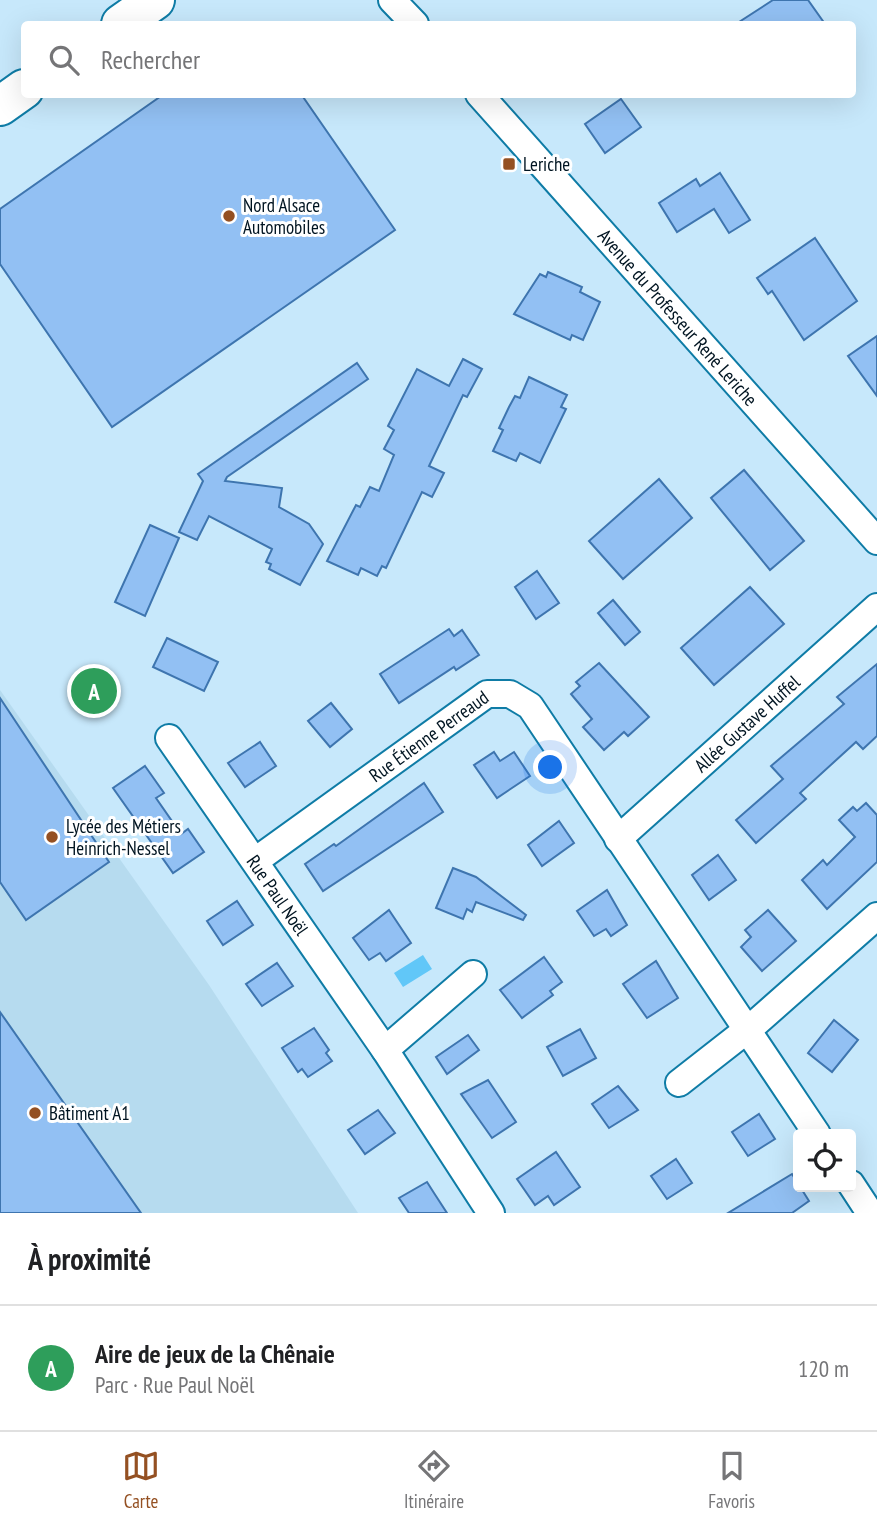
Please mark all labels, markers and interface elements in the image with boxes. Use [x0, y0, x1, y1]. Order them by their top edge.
search box [21, 21, 856, 98]
icon: search [45, 41, 83, 79]
text: Rechercher [101, 43, 200, 76]
place label: Leriche [523, 152, 570, 176]
marker: Leriche [501, 156, 517, 172]
place label: Nord Alsace Automobiles [243, 193, 325, 239]
marker: Nord Alsace Automobiles [221, 208, 237, 224]
street label: Avenue du Professeur René Leriche [593, 224, 763, 411]
pin: A [71, 665, 117, 717]
street label: Allée Gustave Huffel [689, 670, 805, 777]
street label: Rue Étienne Perreaud [364, 685, 493, 787]
your location [533, 750, 567, 784]
place label: Lycée des Métiers Heinrich-Nessel [66, 814, 181, 860]
marker: Lycée des Métiers Heinrich-Nessel [44, 829, 60, 845]
street label: Rue Paul Noël [242, 850, 314, 940]
place label: Bâtiment A1 [49, 1101, 130, 1125]
marker: Bâtiment A1 [27, 1105, 43, 1121]
map controls [793, 1129, 856, 1192]
button: locate [793, 1129, 856, 1192]
text: À proximité [28, 1239, 151, 1278]
text: Aire de jeux de la Chênaie [95, 1337, 335, 1370]
text: A [45, 1354, 57, 1383]
text: 120 m [798, 1354, 849, 1383]
text: Parc · Rue Paul Noël [95, 1370, 254, 1399]
tab: Carte [122, 1447, 160, 1513]
tab: Itinéraire [404, 1447, 464, 1513]
tab: Favoris [708, 1447, 755, 1513]

